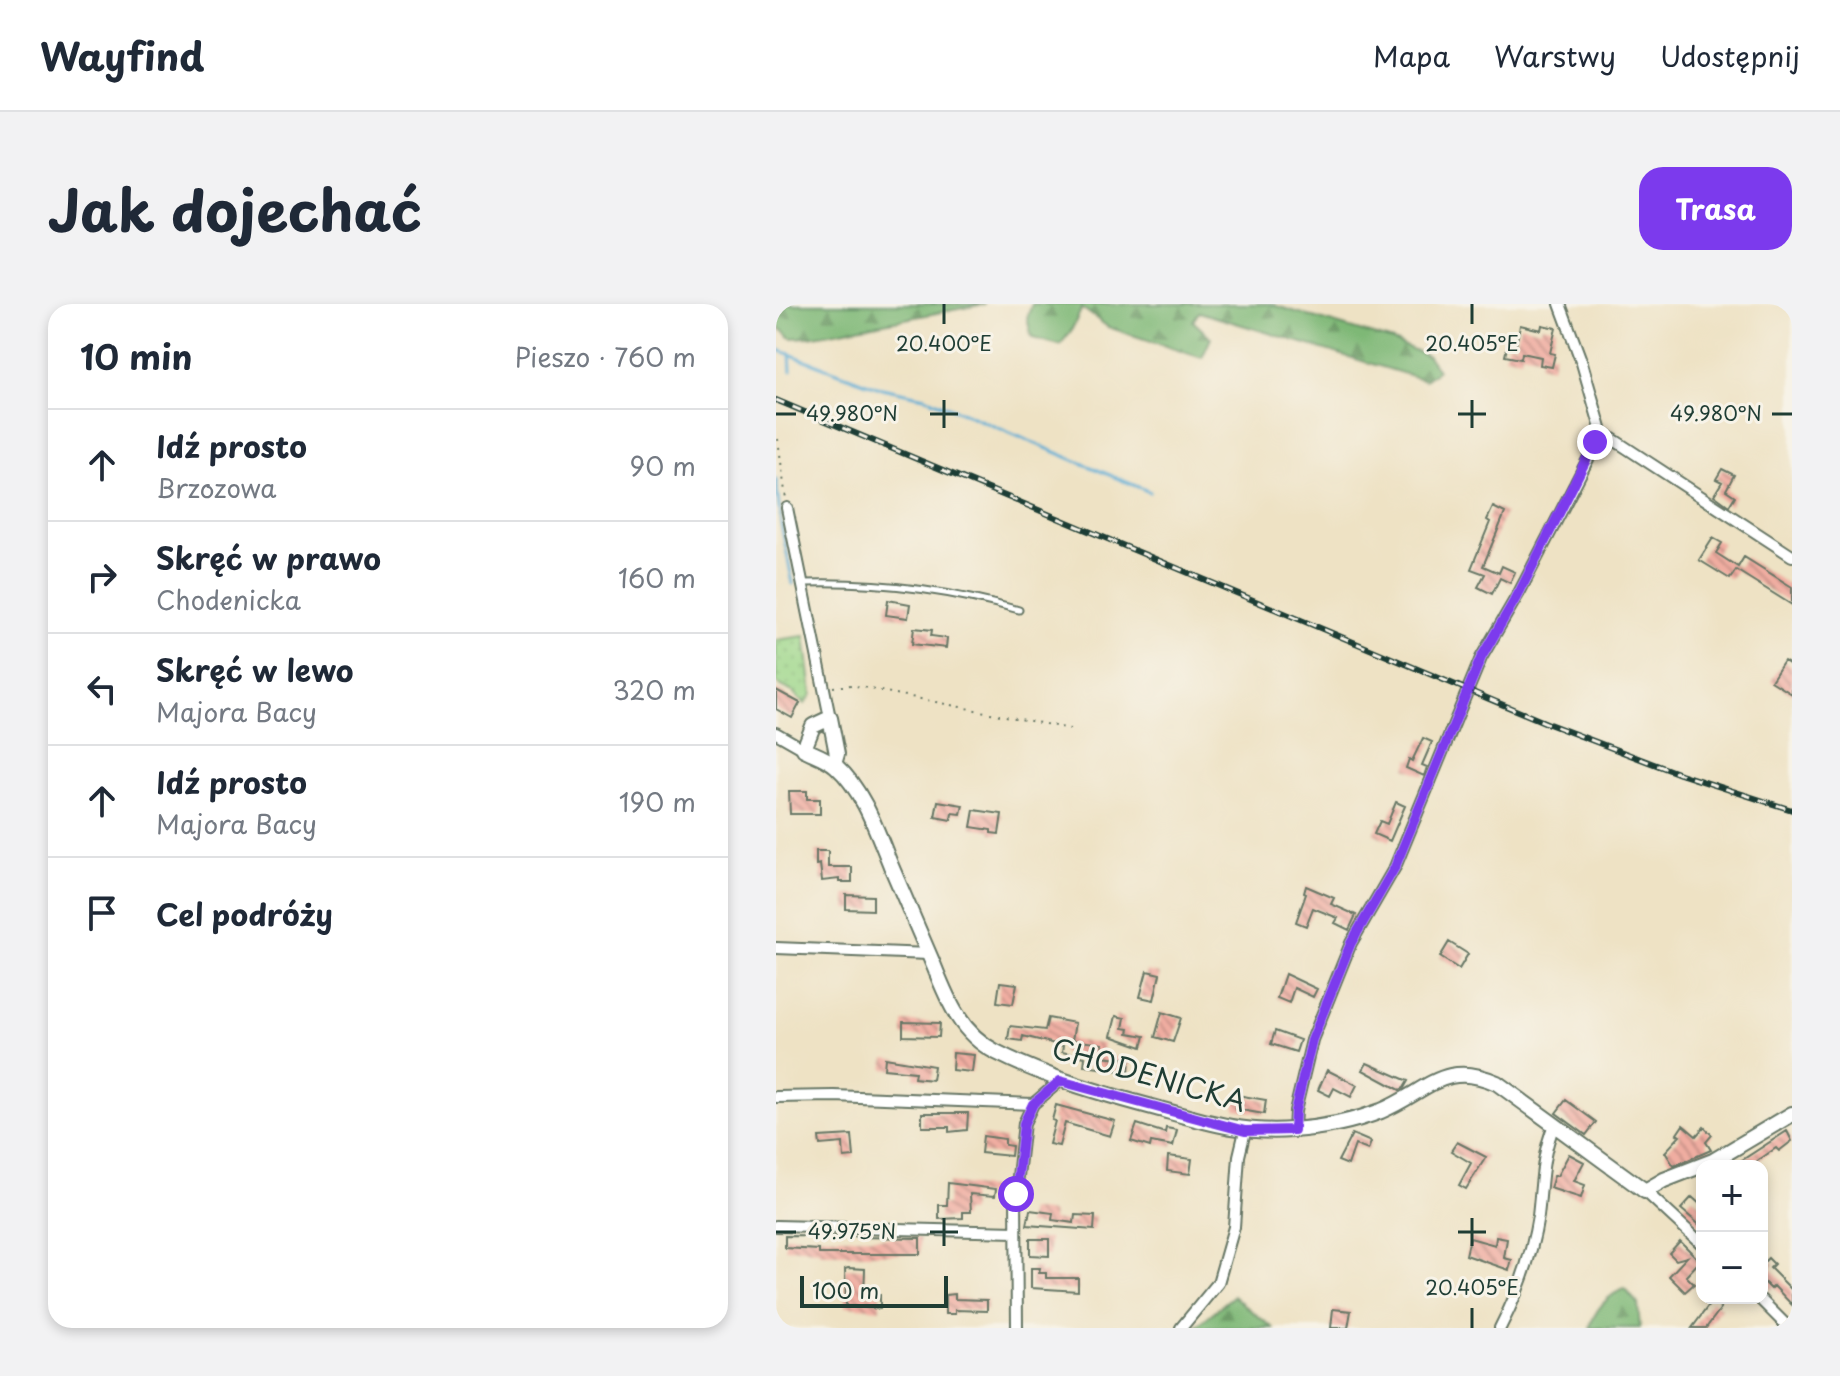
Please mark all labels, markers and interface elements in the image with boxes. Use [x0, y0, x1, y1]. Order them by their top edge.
text: Wayfind [40, 27, 204, 84]
text: Mapa [1373, 34, 1450, 77]
text: Warstwy [1494, 34, 1616, 77]
text: Udostępnij [1660, 34, 1800, 77]
text: Jak dojechać [48, 166, 422, 251]
button: Trasa [1639, 167, 1792, 250]
text: 20.400°E [896, 328, 992, 358]
text: 20.405°E [1425, 328, 1519, 358]
text: 10 min [80, 330, 193, 382]
text: Pieszo · 760 m [515, 337, 696, 376]
text: 49.980°N [806, 398, 898, 428]
text: 49.980°N [1670, 398, 1762, 428]
text: Idź prosto [156, 423, 307, 468]
route end [1577, 424, 1613, 460]
icon: ahead [80, 443, 124, 487]
text: 90 m [629, 446, 696, 485]
text: Brzozowa [156, 468, 277, 507]
text: Skręć w prawo [156, 535, 381, 580]
icon: right [80, 555, 124, 599]
text: 160 m [618, 558, 696, 597]
text: Chodenicka [156, 580, 301, 619]
text: Skręć w lewo [156, 647, 354, 692]
icon: left [80, 667, 124, 711]
text: 320 m [612, 670, 696, 709]
text: Majora Bacy [156, 692, 317, 731]
text: Idź prosto [156, 759, 307, 804]
icon: ahead [80, 779, 124, 823]
text: 190 m [619, 782, 696, 821]
text: Majora Bacy [156, 804, 317, 843]
icon: arrive [80, 891, 124, 935]
text: Cel podróży [156, 891, 333, 936]
street label: CHODENICKA [1047, 1025, 1252, 1122]
map controls [1696, 1160, 1768, 1304]
button: + [1696, 1160, 1768, 1232]
route start [998, 1176, 1034, 1212]
text: 49.975°N [808, 1216, 896, 1246]
button: − [1696, 1232, 1768, 1304]
scale bar [800, 1272, 948, 1308]
text: 20.405°E [1425, 1272, 1519, 1302]
text: 100 m [812, 1273, 879, 1306]

